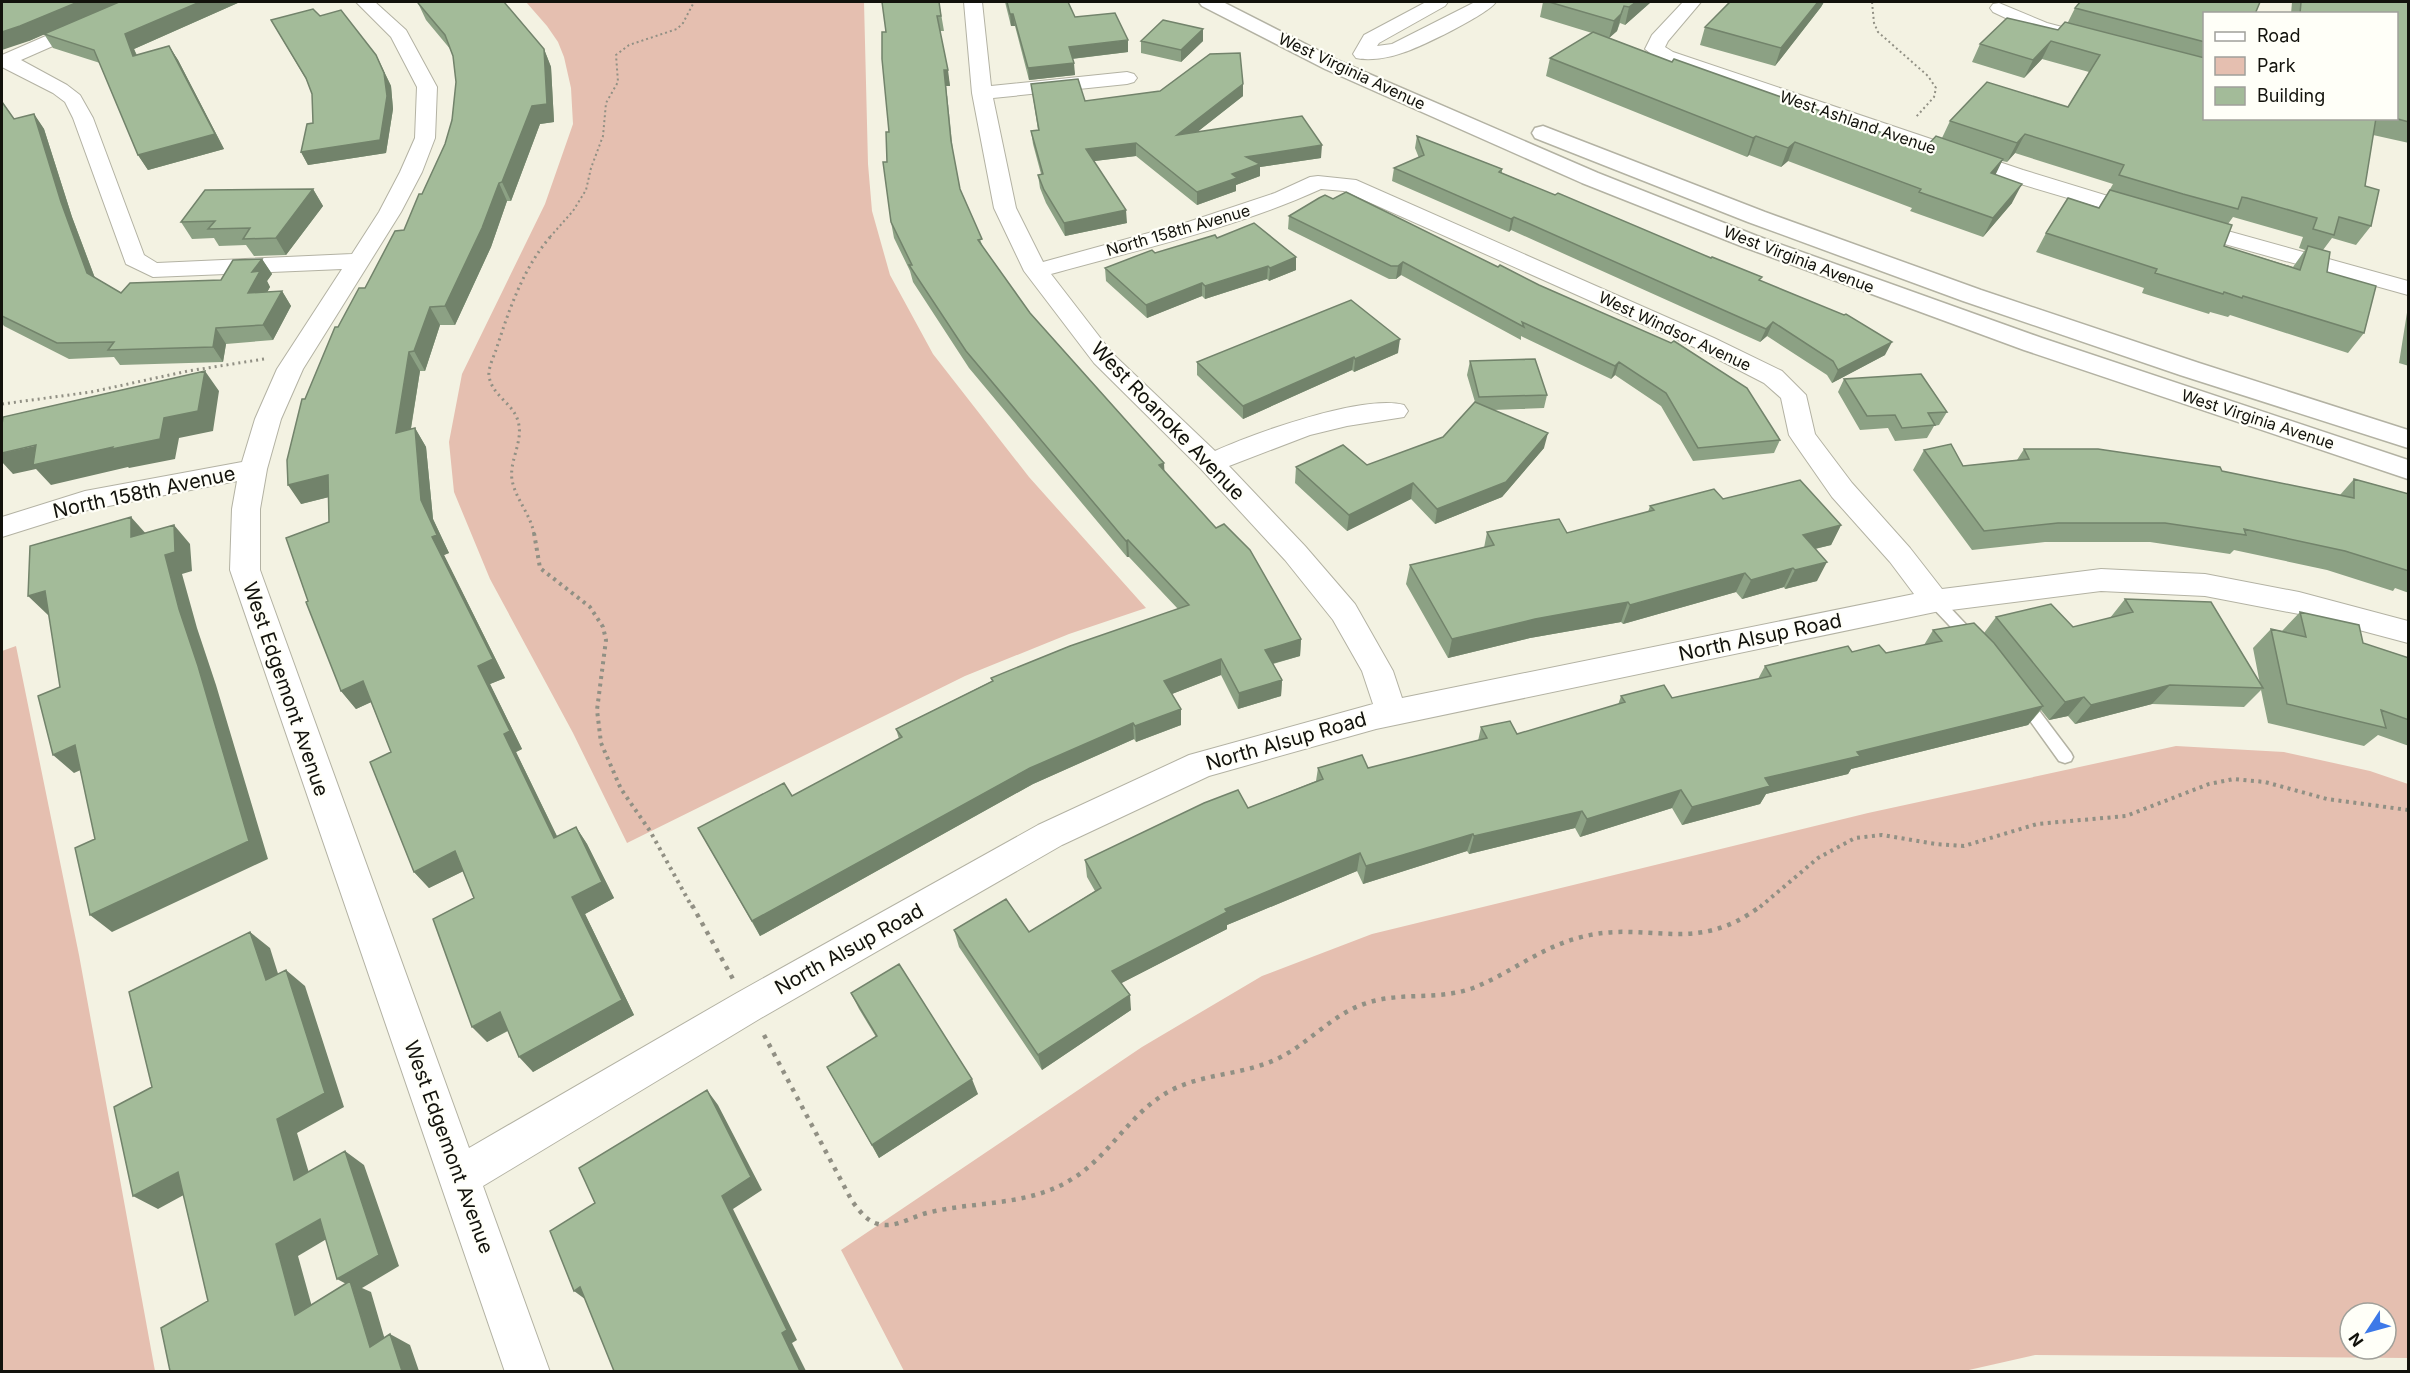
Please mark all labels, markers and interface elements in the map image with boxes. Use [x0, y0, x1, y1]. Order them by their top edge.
legend [2203, 12, 2398, 120]
text: Road [2257, 25, 2300, 46]
street label: West Virginia Avenue [1275, 28, 1429, 114]
text: Park [2257, 55, 2296, 76]
text: Building [2257, 85, 2325, 106]
street label: West Ashland Avenue [1777, 86, 1939, 158]
street label: North 158th Avenue [1104, 200, 1252, 260]
street label: West Virginia Avenue [1721, 221, 1877, 297]
street label: West Windsor Avenue [1595, 287, 1755, 375]
street label: West Roanoke Avenue [1086, 337, 1250, 505]
street label: West Virginia Avenue [2179, 385, 2337, 453]
street label: North 158th Avenue [51, 461, 237, 523]
street label: West Edgemont Avenue [238, 579, 334, 799]
street label: North Alsup Road [1676, 608, 1844, 666]
street label: North Alsup Road [1203, 707, 1369, 775]
street label: North Alsup Road [771, 898, 927, 1000]
street label: West Edgemont Avenue [399, 1037, 499, 1257]
north arrow [2338, 1301, 2398, 1361]
text: N [2344, 1329, 2368, 1351]

